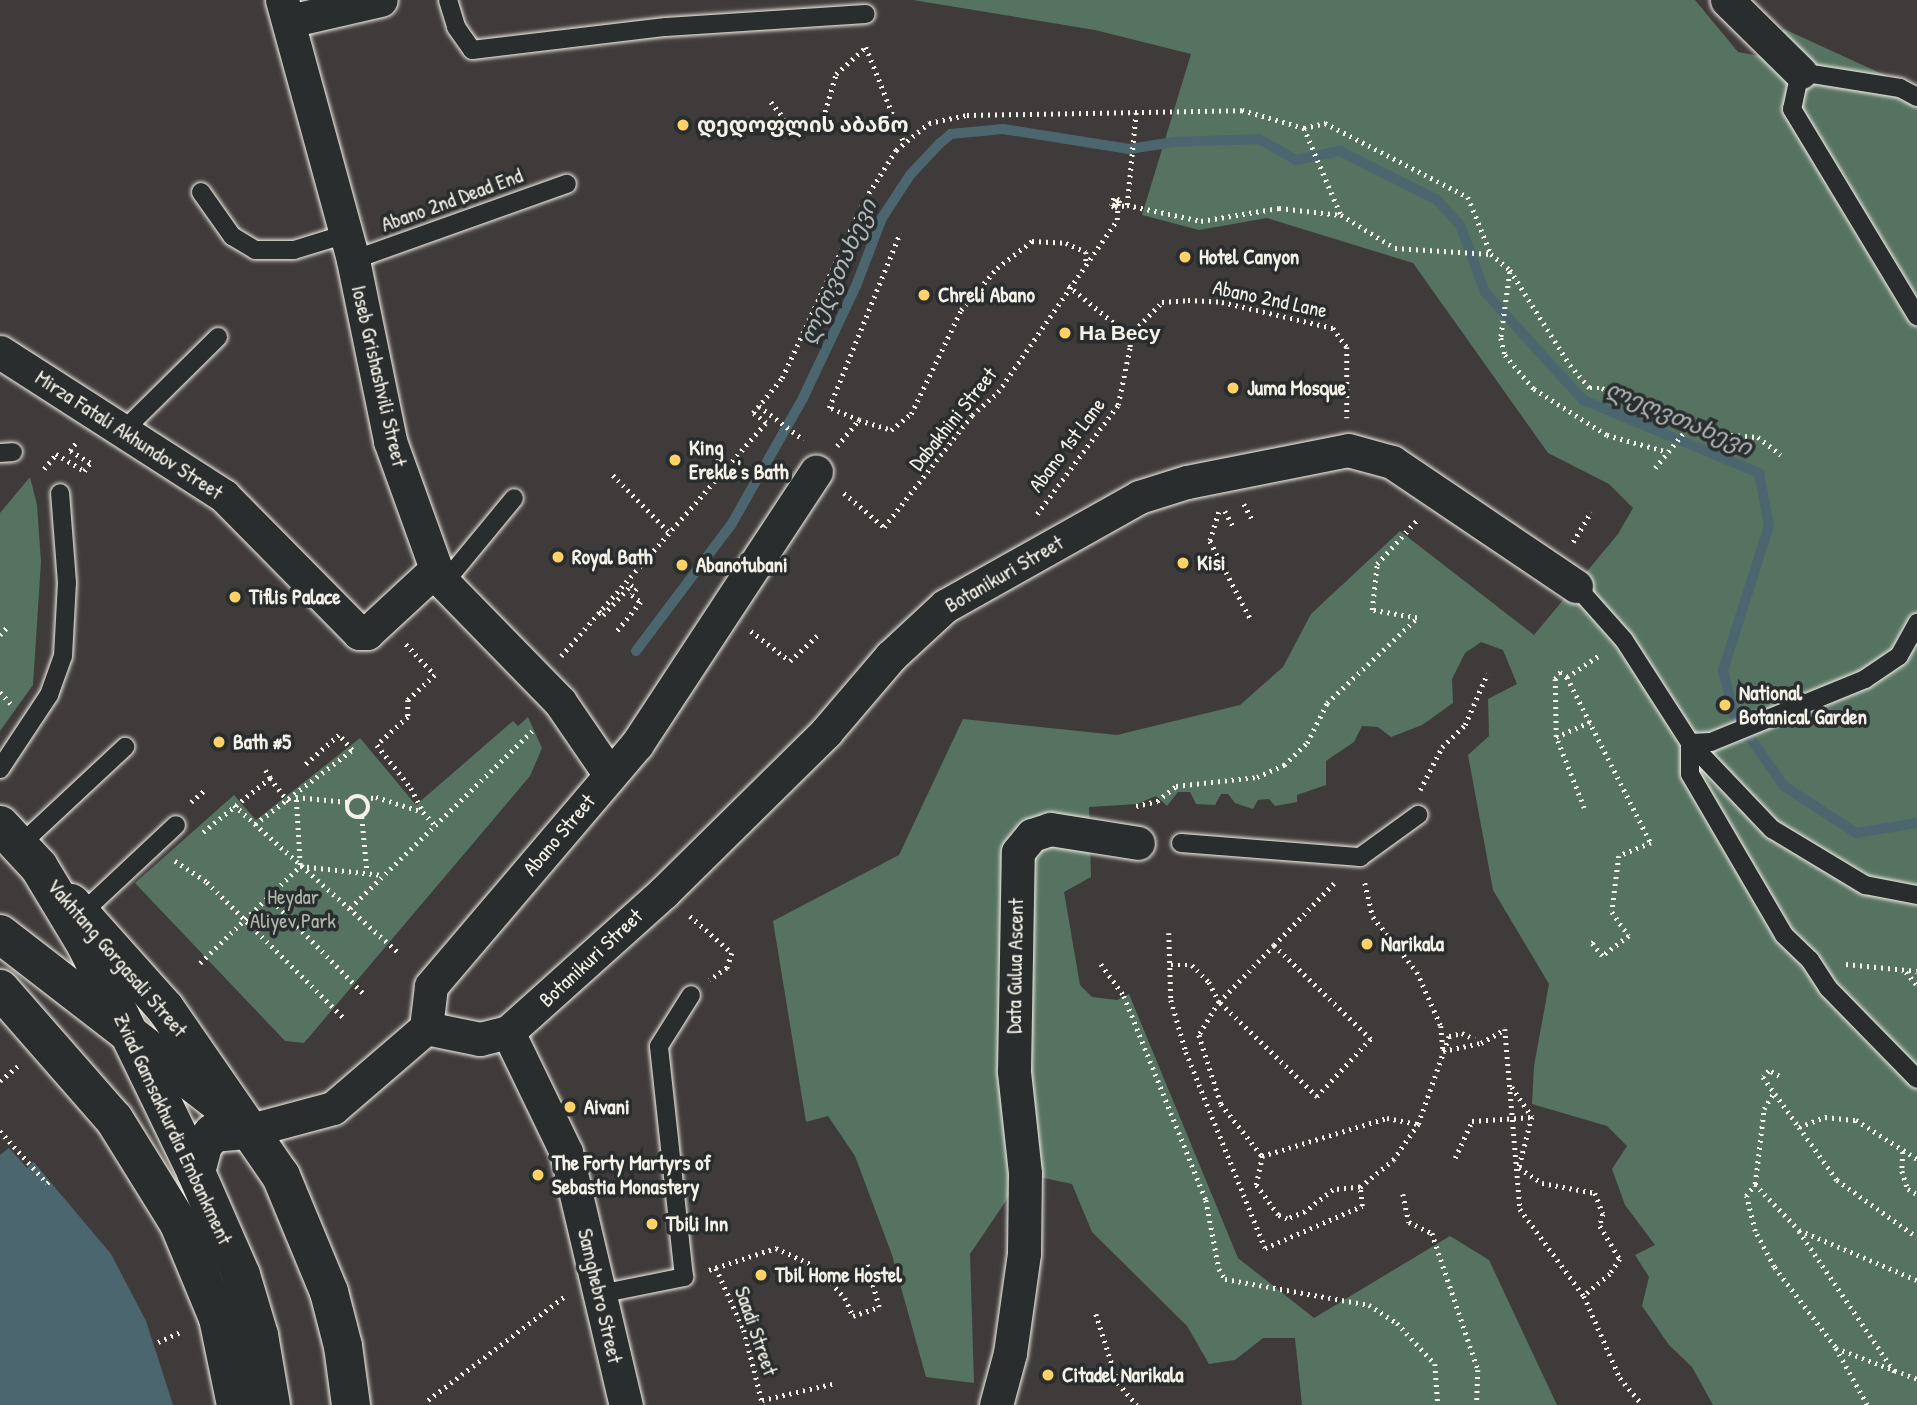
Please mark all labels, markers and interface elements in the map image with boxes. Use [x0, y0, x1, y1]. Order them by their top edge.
place label: დედოფლის აბანო [697, 112, 908, 138]
marker: დედოფლის აბანო [675, 117, 691, 133]
street label: Abano 2nd Dead End [378, 163, 526, 237]
water label: ლეღვთახევი [794, 195, 882, 349]
place label: Hotel Canyon [1199, 244, 1299, 270]
marker: Hotel Canyon [1177, 249, 1193, 265]
street label: Abano 2nd Lane [1211, 275, 1329, 323]
place label: Chreli Abano [938, 282, 1035, 308]
street label: Ioseb Grishashvili Street [346, 283, 412, 469]
marker: Chreli Abano [916, 287, 932, 303]
place label: На Весу [1079, 320, 1161, 346]
marker: На Весу [1057, 325, 1073, 341]
street label: Dabakhini Street [904, 362, 1002, 476]
street label: Mirza Fatali Akhundov Street [31, 365, 227, 505]
place label: Juma Mosque [1247, 375, 1346, 401]
water label: ლეღვთახევი [1602, 375, 1756, 461]
marker: Juma Mosque [1225, 380, 1241, 396]
street label: Abano 1st Lane [1023, 393, 1111, 497]
place label: King Erekle's Bath [689, 435, 789, 485]
marker: King Erekle's Bath [667, 452, 683, 468]
street label: Botanikuri Street [940, 530, 1068, 618]
place label: Royal Bath [572, 544, 652, 570]
marker: Royal Bath [550, 549, 566, 565]
place label: Kisi [1197, 550, 1225, 576]
place label: Abanotubani [696, 552, 788, 578]
marker: Kisi [1175, 555, 1191, 571]
marker: Abanotubani [674, 557, 690, 573]
place label: Tiflis Palace [249, 584, 341, 610]
marker: Tiflis Palace [227, 589, 243, 605]
place label: National Botanical Garden [1739, 680, 1867, 730]
marker: National Botanical Garden [1717, 697, 1733, 713]
place label: Bath #5 [233, 729, 291, 755]
marker: Bath #5 [211, 734, 227, 750]
street label: Abano Street [518, 789, 600, 881]
street label: Vakhtang Gorgasali Street [41, 874, 193, 1042]
park label: Heydar Aliyev Park [250, 884, 336, 934]
street label: Data Gulua Ascent [1001, 898, 1029, 1034]
street label: Botanikuri Street [534, 904, 648, 1012]
place label: Narikala [1381, 931, 1444, 957]
marker: Narikala [1359, 936, 1375, 952]
street label: Zviad Gamsakhurdia Embankment [108, 1010, 238, 1248]
place label: Aivani [584, 1094, 630, 1120]
marker: Aivani [562, 1099, 578, 1115]
place label: The Forty Martyrs of Sebastia Monastery [552, 1150, 711, 1200]
marker: The Forty Martyrs of Sebastia Monastery [530, 1167, 546, 1183]
place label: Tbili Inn [666, 1211, 728, 1237]
marker: Tbili Inn [644, 1216, 660, 1232]
street label: Samghebro Street [572, 1226, 628, 1366]
place label: Tbil Home Hostel [775, 1262, 902, 1288]
marker: Tbil Home Hostel [753, 1267, 769, 1283]
street label: Saadi Street [729, 1283, 783, 1379]
place label: Citadel Narikala [1062, 1362, 1184, 1388]
marker: Citadel Narikala [1040, 1367, 1056, 1383]

